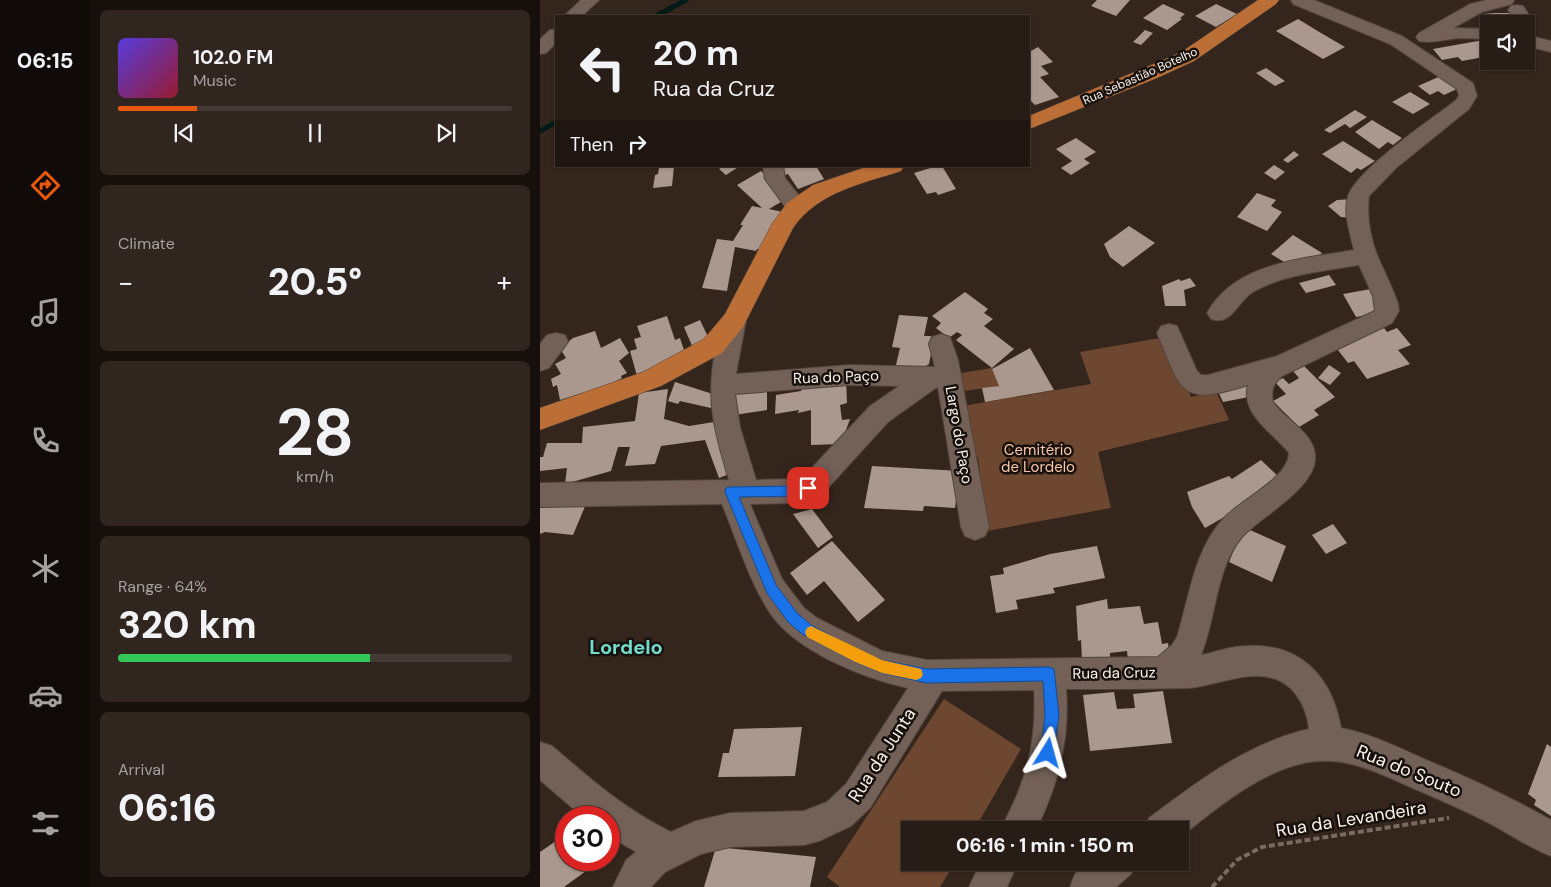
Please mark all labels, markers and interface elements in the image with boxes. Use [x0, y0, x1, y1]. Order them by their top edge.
map controls [1480, 15, 1535, 70]
button: sound [1480, 15, 1535, 70]
text: 20 m [653, 30, 739, 76]
icon: left [570, 35, 635, 100]
street label: Rua Sebastião Botelho [1080, 43, 1200, 109]
text: 102.0 FM [193, 45, 273, 70]
text: 06:15 [17, 46, 73, 75]
text: Music [193, 70, 237, 91]
text: Rua da Cruz [653, 74, 775, 103]
icon: previous [170, 119, 198, 147]
icon: pause [301, 119, 329, 147]
icon: next [432, 119, 460, 147]
icon: right [623, 130, 651, 158]
text: Then [570, 132, 613, 157]
icon: directions [28, 168, 63, 203]
text: Climate [118, 233, 175, 254]
text: 20.5° [268, 257, 362, 307]
text: − [118, 264, 133, 301]
text: + [497, 264, 512, 301]
icon: music [28, 295, 63, 330]
street label: Rua do Paço [793, 366, 879, 388]
street label: Largo do Paço [941, 385, 977, 485]
text: 28 [276, 391, 354, 475]
icon: phone [28, 423, 63, 458]
park label: Cemitério de Lordelo [1001, 440, 1075, 477]
text: km/h [296, 466, 334, 487]
pin [787, 467, 829, 509]
icon: arrive [794, 474, 822, 502]
icon: climate [28, 551, 63, 586]
text: Range · 64% [118, 576, 207, 597]
text: 320 km [118, 600, 257, 650]
district label: Lordelo [589, 634, 663, 660]
street label: Rua da Cruz [1072, 662, 1156, 684]
icon: car [28, 678, 63, 713]
street label: Rua da Junta [843, 703, 921, 807]
position arrow [1021, 726, 1073, 778]
street label: Rua do Souto [1353, 739, 1465, 803]
text: Arrival [118, 759, 165, 780]
text: 06:16 [118, 783, 217, 833]
street label: Rua da Levandeira [1274, 795, 1428, 843]
icon: filters [28, 806, 63, 841]
speed limit sign: 30 [555, 806, 620, 871]
text: 06:16 · 1 min · 150 m [956, 833, 1134, 858]

